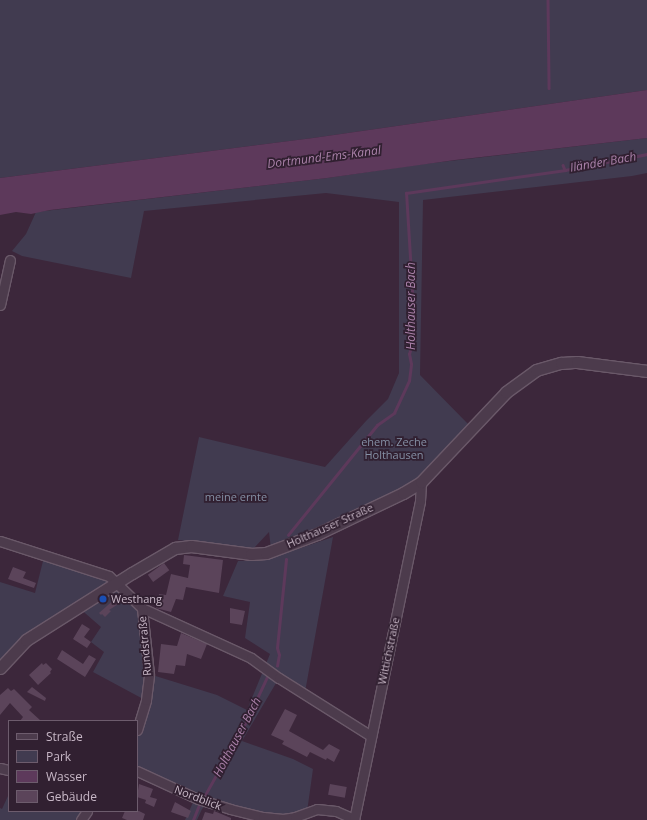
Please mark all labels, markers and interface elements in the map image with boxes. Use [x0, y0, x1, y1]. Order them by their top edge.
water label: Dortmund-Ems-Kanal [266, 143, 382, 171]
water label: Iländer Bach [569, 149, 637, 175]
water label: Holthauser Bach [404, 262, 418, 350]
park label: ehem. Zeche Holthausen [361, 436, 427, 462]
park label: meine ernte [205, 490, 267, 504]
street label: Holthauser Straße [285, 501, 375, 551]
place label: Westhang [111, 592, 162, 606]
marker: Westhang [98, 594, 108, 604]
street label: Rundstraße [136, 616, 154, 676]
street label: Wittichstraße [375, 616, 403, 686]
water label: Holthauser Bach [210, 695, 264, 779]
legend [8, 720, 138, 812]
text: Straße [46, 728, 83, 745]
text: Park [46, 748, 71, 765]
text: Wasser [46, 768, 87, 785]
street label: Nordblick [173, 783, 223, 813]
text: Gebäude [46, 788, 97, 805]

